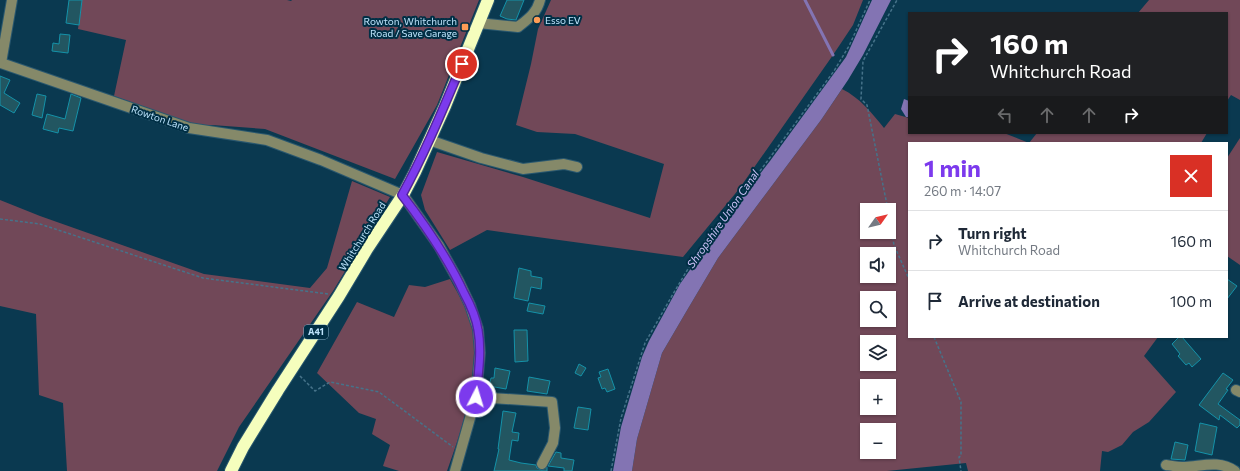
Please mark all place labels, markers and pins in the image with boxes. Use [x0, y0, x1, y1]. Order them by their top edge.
place label: Esso EV [545, 14, 581, 26]
place label: Rowton, Whitchurch Road / Save Garage [364, 15, 457, 39]
marker: Esso EV [532, 15, 542, 25]
marker: Rowton, Whitchurch Road / Save Garage [460, 22, 470, 32]
pin [445, 47, 479, 81]

